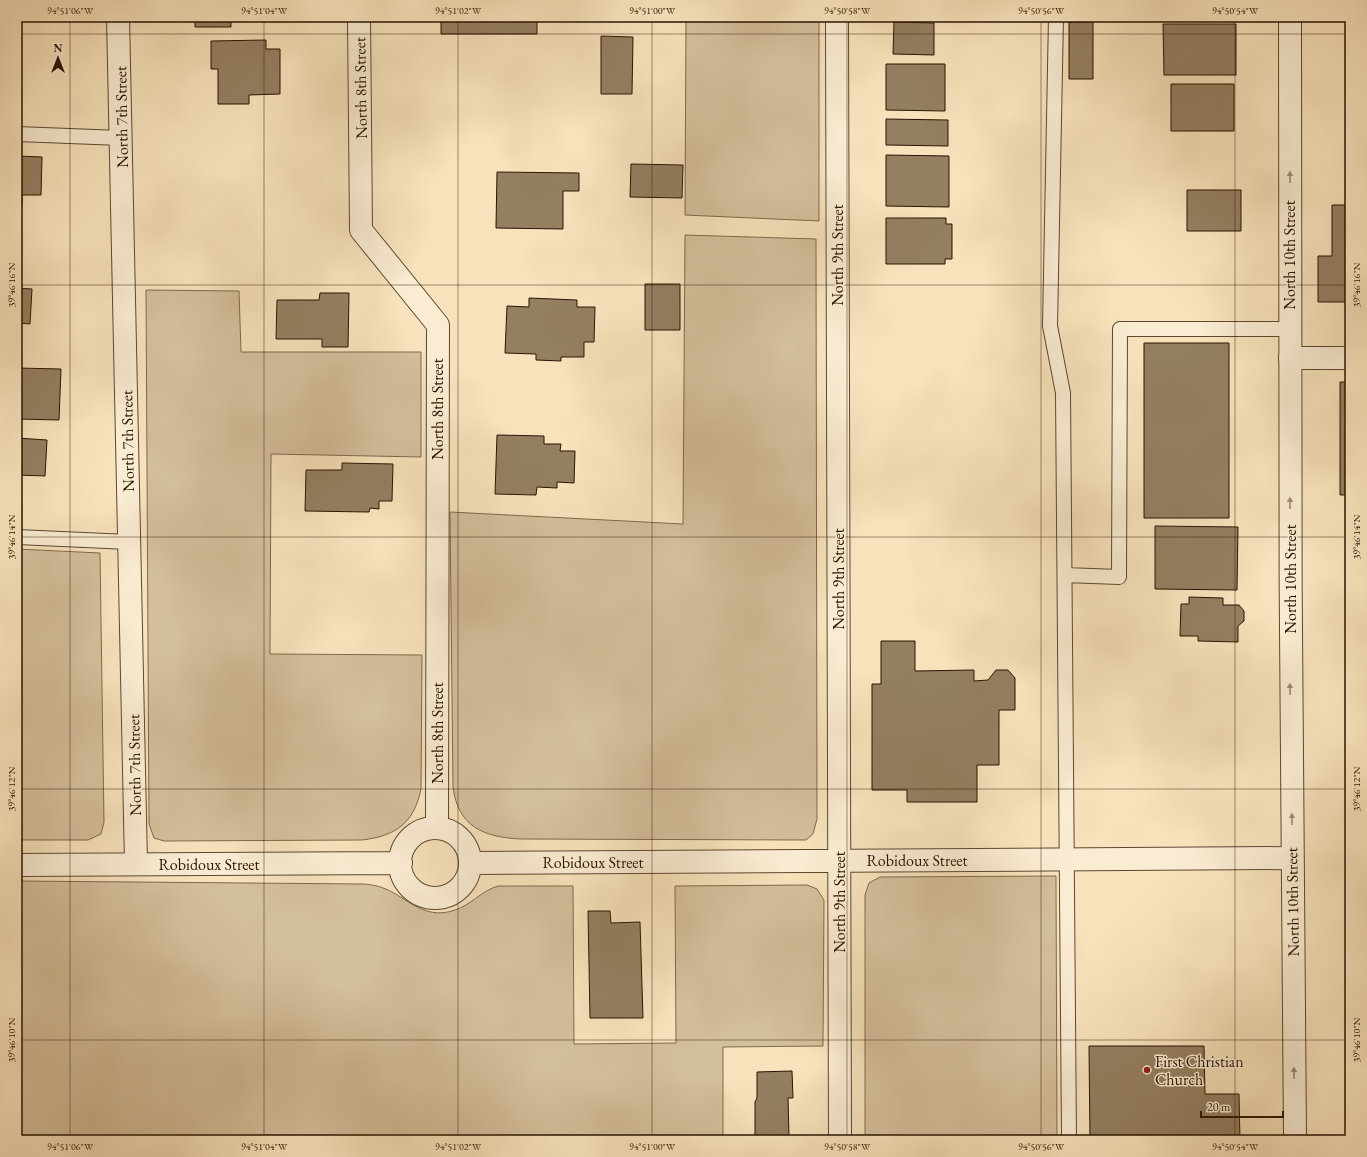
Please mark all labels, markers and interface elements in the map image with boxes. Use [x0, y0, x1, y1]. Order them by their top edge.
text: 94°51'06"W [47, 4, 94, 17]
text: 94°51'04"W [241, 4, 288, 17]
text: 94°51'02"W [435, 4, 482, 17]
text: 94°51'00"W [629, 4, 676, 17]
text: 94°50'58"W [824, 4, 871, 17]
text: 94°50'56"W [1018, 4, 1065, 17]
text: 94°50'54"W [1212, 4, 1259, 17]
street label: North 8th Street [349, 37, 372, 139]
north arrow [38, 38, 78, 78]
text: N [54, 41, 63, 55]
street label: North 7th Street [110, 66, 133, 168]
one-way arrow [1287, 170, 1293, 183]
street label: North 10th Street [1279, 200, 1300, 310]
street label: North 9th Street [827, 204, 848, 306]
text: 39°46'16"N [5, 262, 18, 307]
text: 39°46'16"N [1350, 262, 1363, 307]
street label: North 8th Street [427, 358, 448, 460]
street label: North 7th Street [116, 390, 139, 492]
one-way arrow [1287, 496, 1293, 509]
text: 39°46'14"N [5, 514, 18, 559]
text: 39°46'14"N [1350, 514, 1363, 559]
street label: North 10th Street [1280, 524, 1301, 634]
street label: North 9th Street [828, 528, 849, 630]
street label: North 8th Street [427, 682, 448, 784]
one-way arrow [1287, 682, 1293, 695]
street label: North 7th Street [123, 714, 146, 816]
text: 39°46'12"N [5, 766, 18, 811]
text: 39°46'12"N [1350, 766, 1363, 811]
one-way arrow [1288, 813, 1295, 825]
street label: North 10th Street [1281, 847, 1304, 957]
street label: Robidoux Street [866, 850, 968, 871]
street label: North 9th Street [829, 851, 850, 953]
street label: Robidoux Street [542, 852, 644, 873]
street label: Robidoux Street [158, 854, 260, 875]
text: 39°46'10"N [5, 1017, 18, 1062]
text: 39°46'10"N [1350, 1017, 1363, 1062]
place label: First Christian Church [1155, 1051, 1244, 1090]
marker: First Christian Church [1142, 1065, 1152, 1075]
one-way arrow [1291, 1066, 1297, 1079]
scale bar [1201, 1093, 1283, 1119]
text: 20 m [1207, 1099, 1231, 1115]
text: 94°51'06"W [47, 1140, 94, 1153]
text: 94°51'04"W [241, 1140, 288, 1153]
text: 94°51'02"W [435, 1140, 482, 1153]
text: 94°51'00"W [629, 1140, 676, 1153]
text: 94°50'58"W [824, 1140, 871, 1153]
text: 94°50'56"W [1018, 1140, 1065, 1153]
text: 94°50'54"W [1212, 1140, 1259, 1153]

